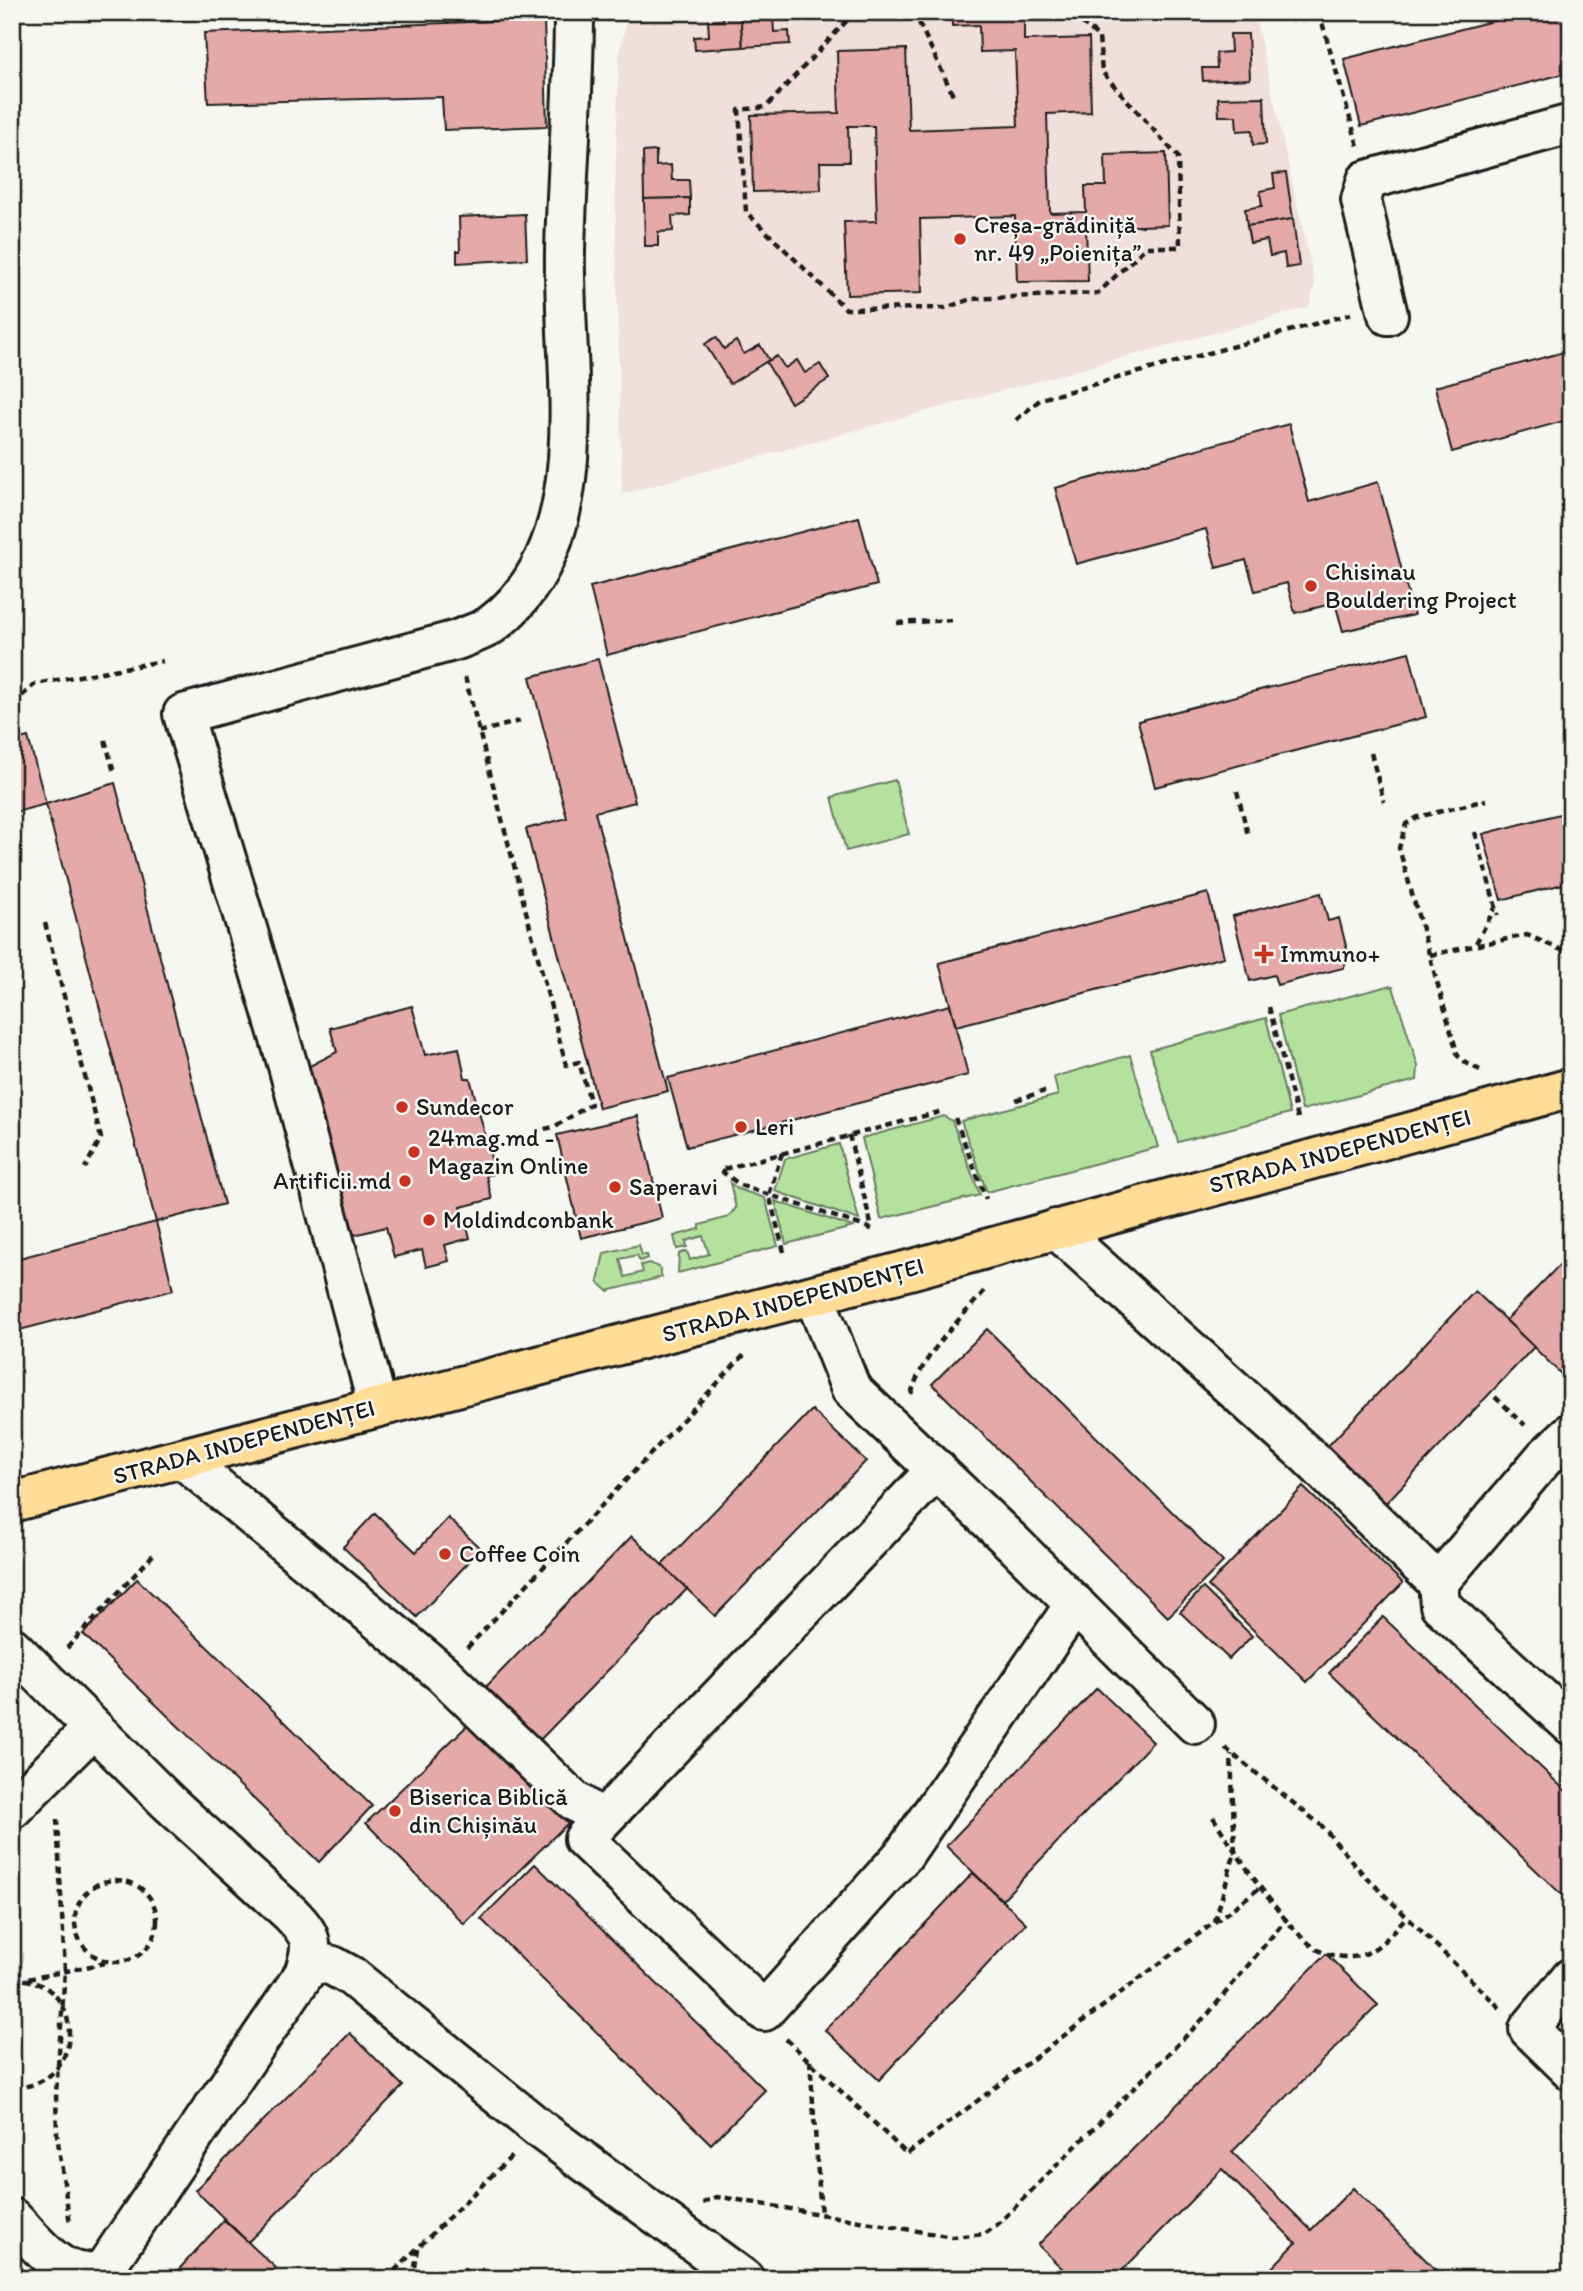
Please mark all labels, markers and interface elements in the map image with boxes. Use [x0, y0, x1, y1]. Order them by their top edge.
place label: Creșa-grădiniță nr. 49 „Poienița” [974, 210, 1142, 267]
marker: Creșa-grădiniță nr. 49 „Poienița” [952, 231, 968, 247]
place label: Chisinau Bouldering Project [1325, 557, 1517, 614]
marker: Chisinau Bouldering Project [1303, 578, 1319, 594]
place label: Immuno+ [1280, 939, 1380, 968]
marker: Immuno+ [1254, 944, 1274, 964]
place label: Sundecor [416, 1092, 514, 1121]
marker: Sundecor [394, 1099, 410, 1115]
street label: STRADA INDEPENDENȚEI [1206, 1102, 1474, 1199]
place label: Leri [755, 1112, 794, 1141]
marker: Leri [733, 1119, 749, 1135]
place label: 24mag.md - Magazin Online [428, 1123, 588, 1180]
marker: 24mag.md - Magazin Online [406, 1144, 422, 1160]
place label: Artificii.md [273, 1166, 391, 1195]
place label: Saperavi [629, 1172, 718, 1201]
marker: Artificii.md [397, 1173, 413, 1189]
marker: Saperavi [607, 1179, 623, 1195]
place label: Moldindconbank [443, 1205, 614, 1234]
marker: Moldindconbank [421, 1212, 437, 1228]
street label: STRADA INDEPENDENȚEI [659, 1251, 927, 1348]
street label: STRADA INDEPENDENȚEI [110, 1393, 378, 1490]
place label: Coffee Coin [459, 1539, 580, 1568]
marker: Coffee Coin [437, 1546, 453, 1562]
place label: Biserica Biblică din Chișinău [409, 1782, 568, 1839]
marker: Biserica Biblică din Chișinău [387, 1803, 403, 1819]

